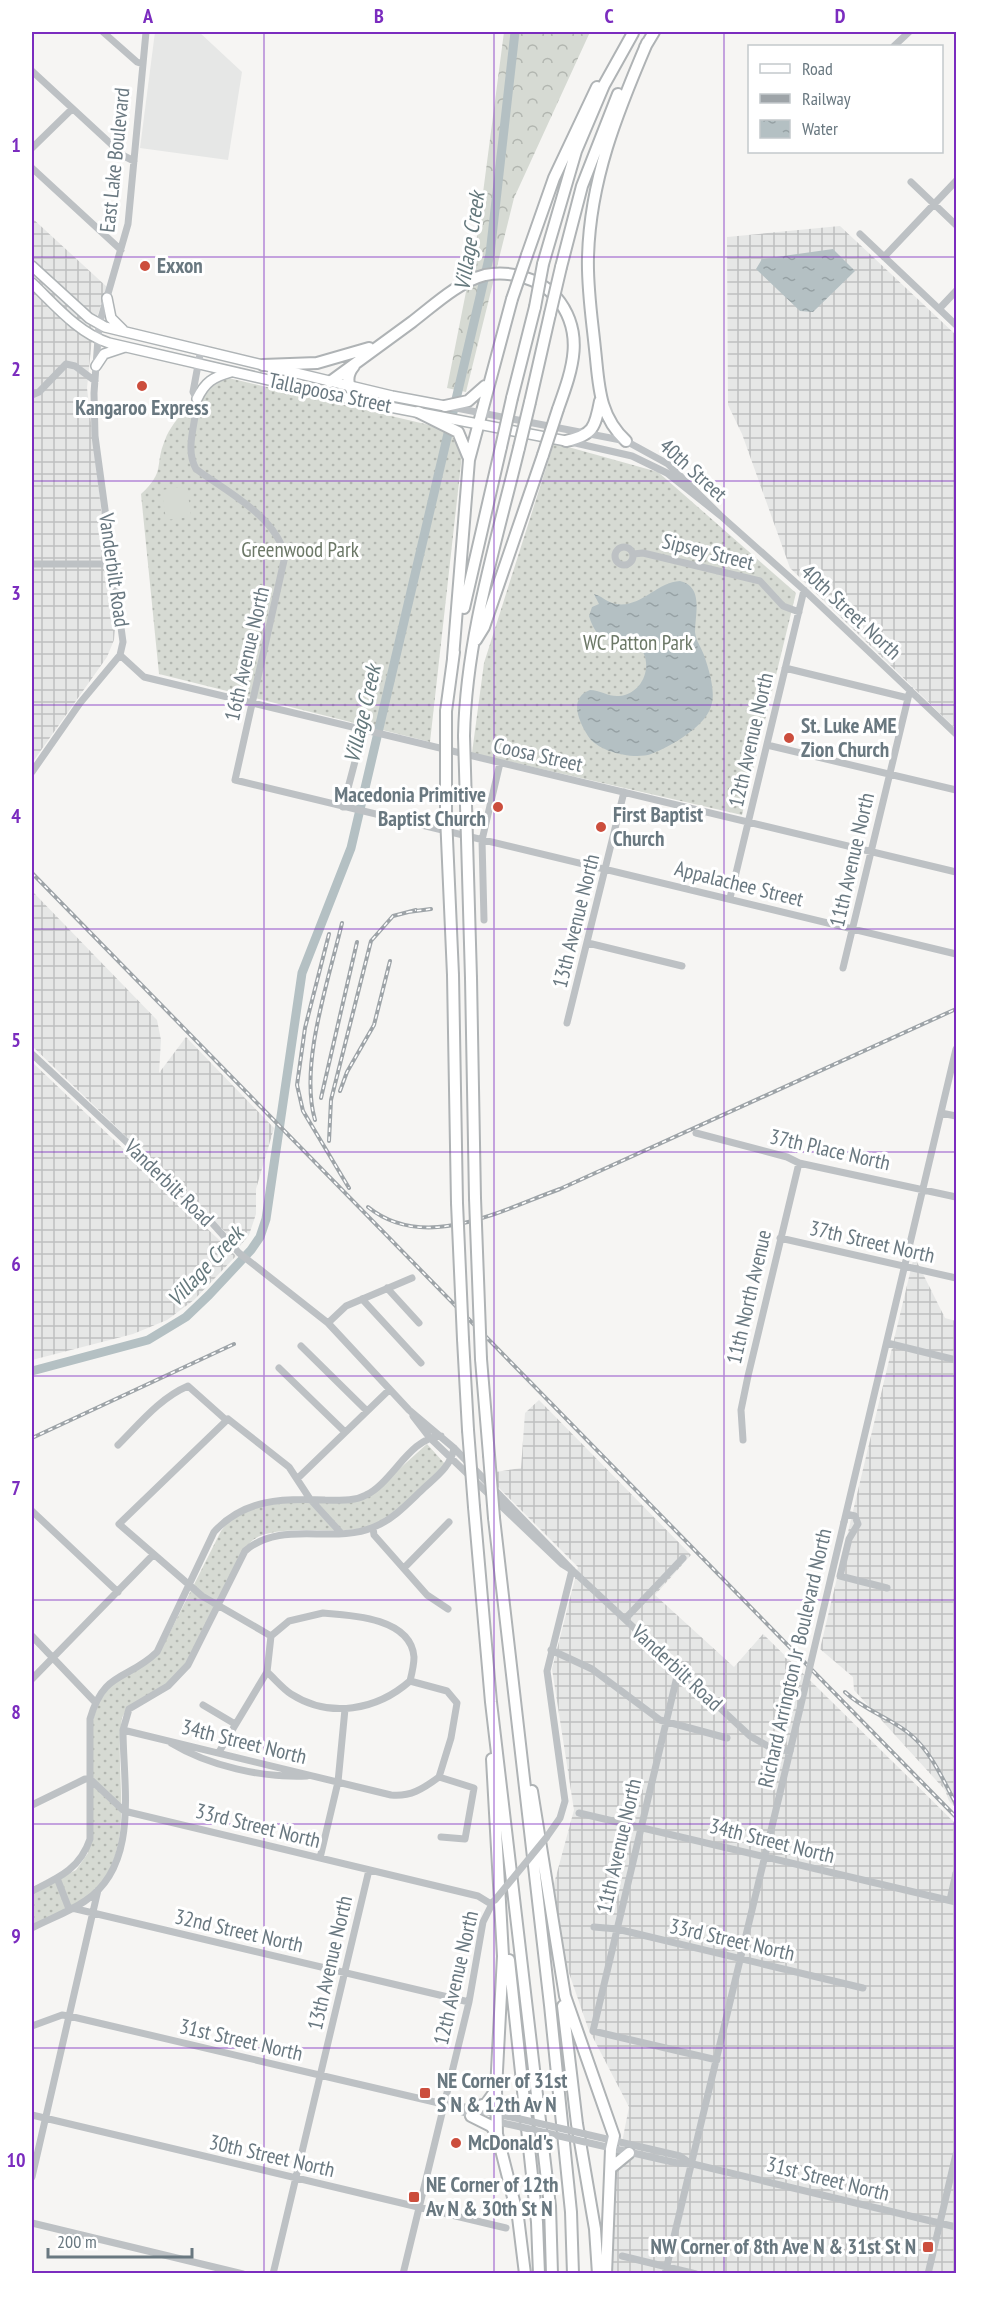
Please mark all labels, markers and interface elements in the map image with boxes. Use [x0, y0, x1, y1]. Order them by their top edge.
text: A [142, 3, 154, 29]
text: B [374, 3, 384, 29]
text: C [604, 3, 614, 29]
text: D [835, 3, 846, 29]
legend [748, 45, 943, 153]
text: Road [802, 57, 833, 80]
street label: East Lake Boulevard [93, 86, 136, 234]
text: Railway [802, 87, 851, 110]
text: Water [802, 117, 838, 140]
text: 1 [11, 132, 21, 158]
water label: Village Creek [447, 187, 491, 292]
place label: Exxon [157, 252, 203, 279]
marker: Exxon [138, 259, 152, 273]
text: 2 [11, 356, 21, 382]
street label: Tallapoosa Street [266, 366, 394, 419]
marker: Kangaroo Express [135, 379, 149, 393]
place label: Kangaroo Express [75, 394, 209, 421]
street label: 40th Street [654, 432, 733, 507]
street label: Vanderbilt Road [93, 510, 136, 629]
street label: Sipsey Street [660, 527, 757, 576]
park label: Greenwood Park [241, 536, 359, 563]
street label: 40th Street North [795, 558, 907, 665]
text: 3 [11, 580, 21, 606]
street label: 16th Avenue North [218, 584, 275, 724]
park label: WC Patton Park [583, 629, 693, 656]
water label: Village Creek [337, 660, 387, 766]
street label: 12th Avenue North [722, 670, 779, 810]
place label: St. Luke AME Zion Church [801, 712, 897, 763]
street label: Coosa Street [491, 731, 586, 778]
marker: St. Luke AME Zion Church [782, 731, 796, 745]
place label: Macedonia Primitive Baptist Church [334, 781, 486, 832]
street label: 11th Avenue North [823, 790, 880, 930]
marker: Macedonia Primitive Baptist Church [491, 800, 505, 814]
place label: First Baptist Church [613, 801, 703, 852]
text: 4 [11, 803, 21, 829]
marker: First Baptist Church [594, 820, 608, 834]
street label: 13th Avenue North [546, 851, 605, 991]
street label: Appalachee Street [672, 854, 807, 913]
text: 5 [11, 1027, 21, 1053]
street label: 37th Place North [767, 1123, 893, 1176]
street label: Vanderbilt Road [118, 1132, 220, 1232]
street label: 37th Street North [807, 1214, 937, 1269]
water label: Village Creek [161, 1218, 251, 1312]
street label: 11th North Avenue [720, 1227, 777, 1367]
text: 6 [11, 1251, 21, 1277]
text: 7 [11, 1475, 21, 1501]
street label: Richard Arrington Jr Boulevard North [752, 1526, 837, 1790]
street label: Vanderbilt Road [625, 1618, 728, 1717]
text: 8 [11, 1699, 21, 1725]
street label: 34th Street North [179, 1713, 309, 1770]
street label: 11th Avenue North [590, 1776, 647, 1916]
street label: 33rd Street North [193, 1797, 323, 1854]
street label: 34th Street North [707, 1812, 837, 1869]
street label: 13th Avenue North [301, 1893, 358, 2033]
street label: 32nd Street North [172, 1903, 306, 1958]
street label: 12th Avenue North [427, 1908, 484, 2048]
street label: 33rd Street North [667, 1912, 797, 1967]
text: 9 [11, 1923, 21, 1949]
street label: 31st Street North [177, 2012, 305, 2067]
place label: NE Corner of 31st S N & 12th Av N [437, 2067, 567, 2118]
marker: NE Corner of 31st S N & 12th Av N [418, 2086, 432, 2100]
street label: 30th Street North [207, 2128, 337, 2183]
place label: McDonald's [468, 2129, 553, 2156]
marker: McDonald's [449, 2136, 463, 2150]
text: 10 [6, 2147, 26, 2173]
street label: 31st Street North [764, 2150, 892, 2207]
place label: NE Corner of 12th Av N & 30th St N [425, 2171, 558, 2222]
marker: NE Corner of 12th Av N & 30th St N [407, 2190, 421, 2204]
scale bar [48, 2221, 192, 2259]
text: 200 m [57, 2230, 97, 2253]
place label: NW Corner of 8th Ave N & 31st St N [651, 2233, 916, 2260]
marker: NW Corner of 8th Ave N & 31st St N [921, 2240, 935, 2254]

